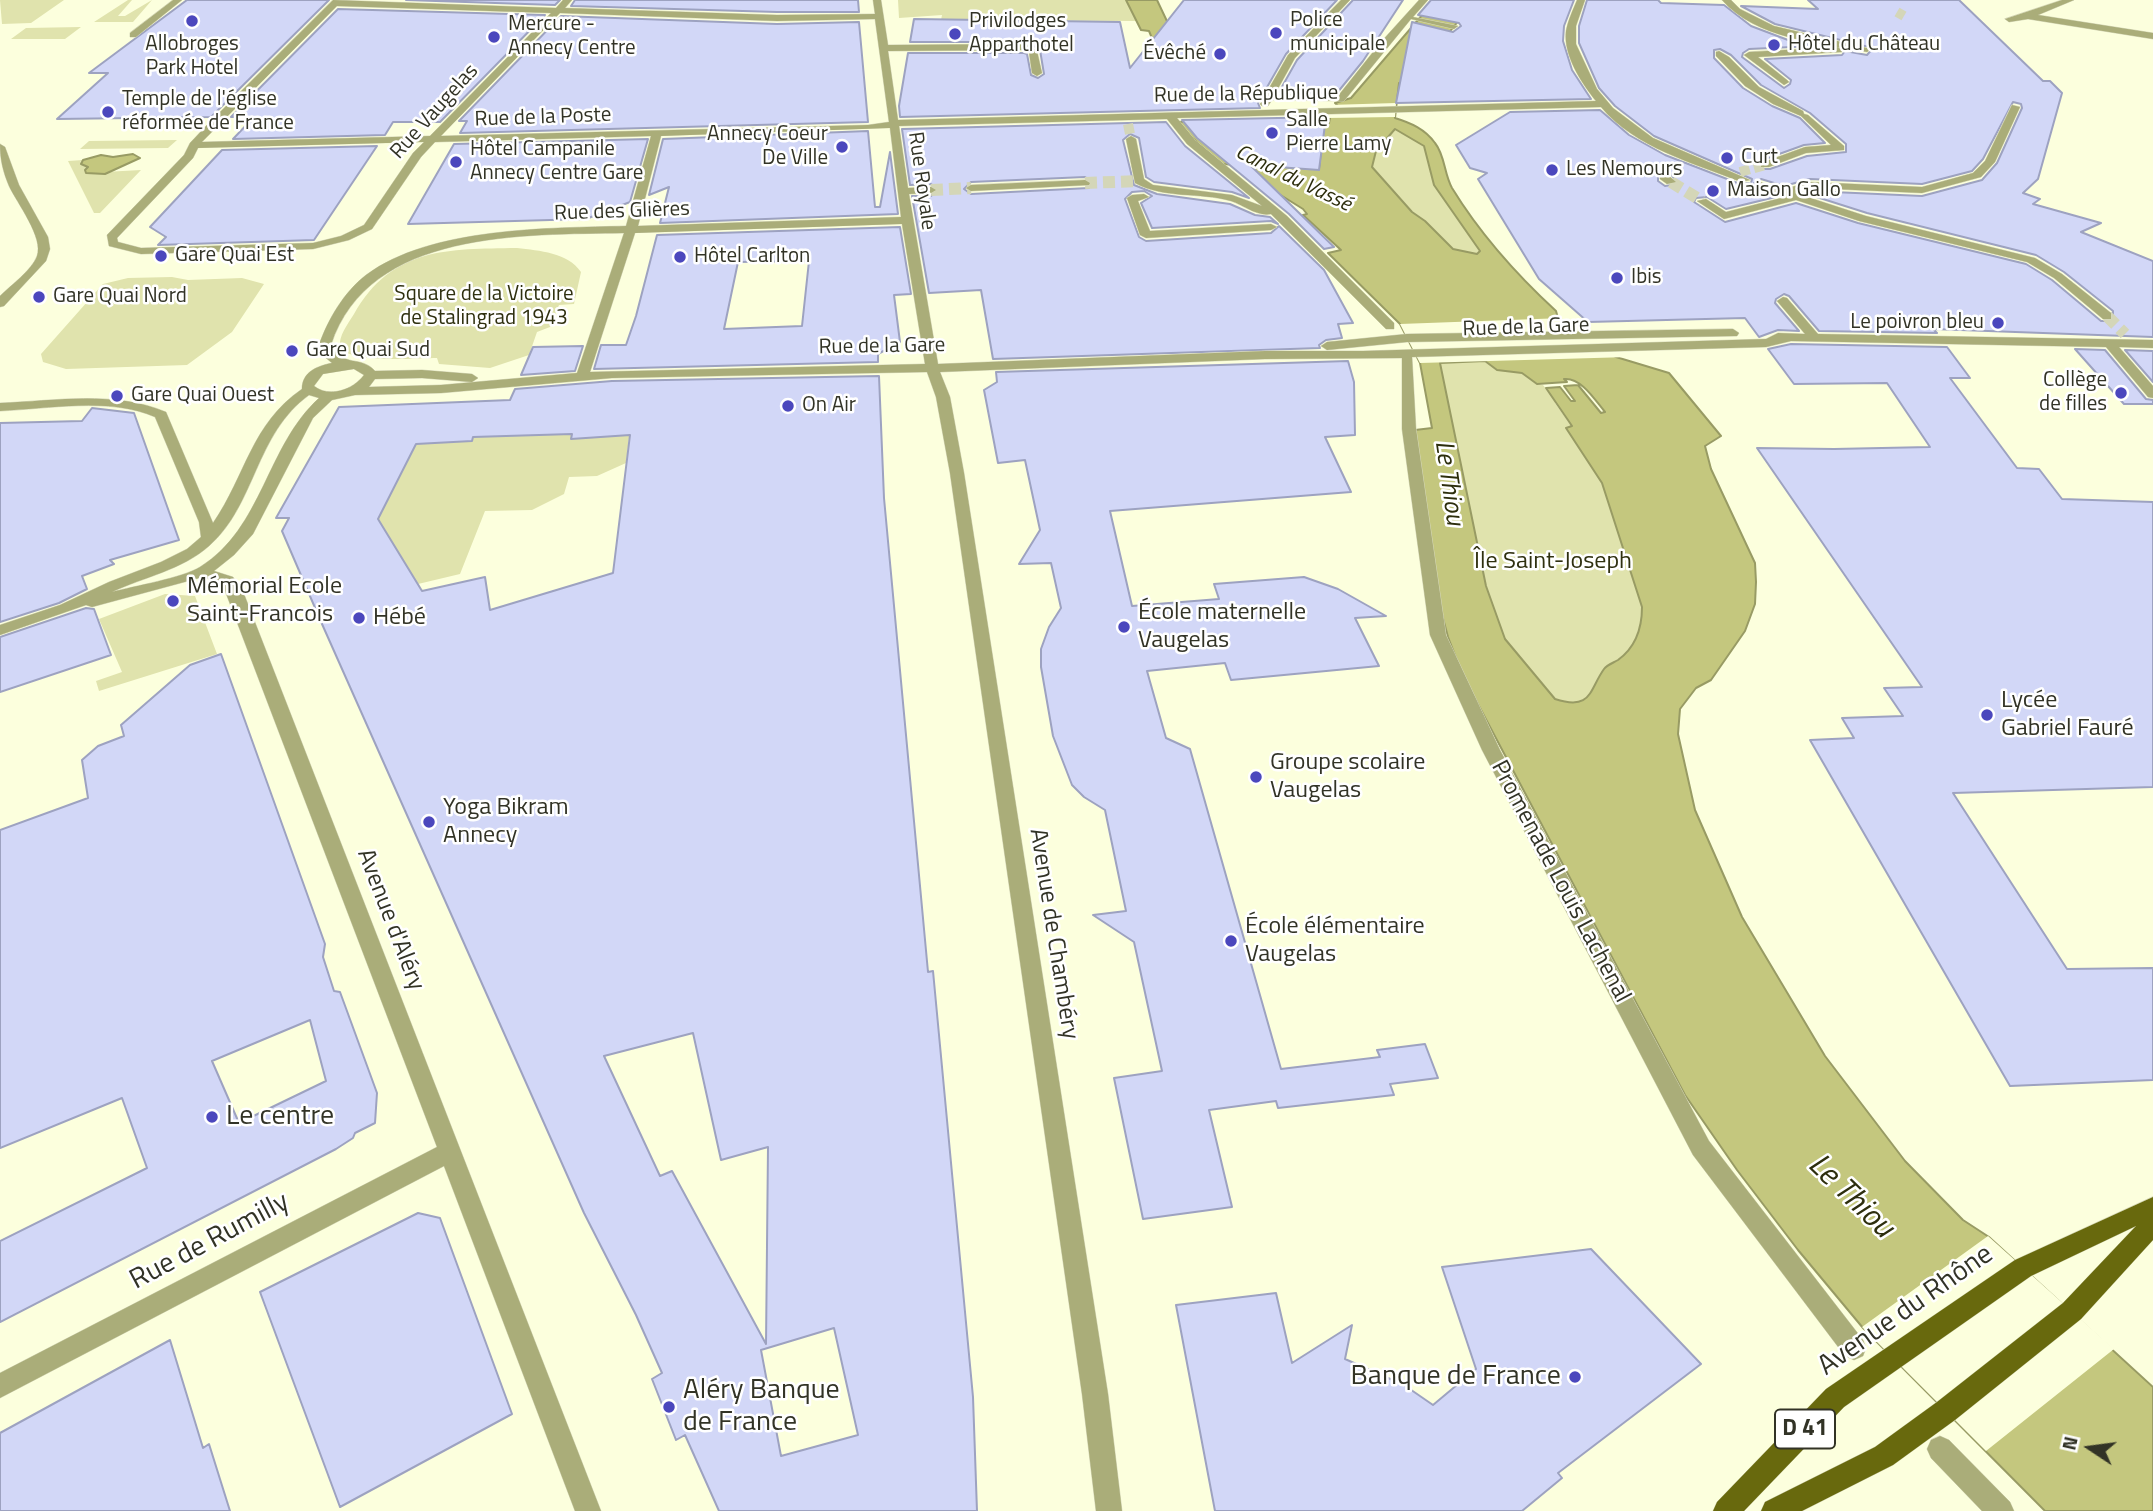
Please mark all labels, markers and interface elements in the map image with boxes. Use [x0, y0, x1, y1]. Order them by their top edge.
place label: Police municipale [1290, 8, 1385, 58]
place label: Privilodges Apparthotel [969, 9, 1074, 59]
place label: Mercure - Annecy Centre [508, 12, 636, 62]
marker: Allobroges Park Hotel [184, 13, 200, 29]
marker: Police municipale [1268, 25, 1284, 41]
marker: Privilodges Apparthotel [947, 26, 963, 42]
marker: Mercure - Annecy Centre [486, 29, 502, 45]
place label: Allobroges Park Hotel [145, 32, 239, 82]
place label: Hôtel du Château [1788, 32, 1940, 58]
marker: Hôtel du Château [1766, 37, 1782, 53]
place label: Évêché [1143, 41, 1206, 67]
marker: Évêché [1212, 46, 1228, 62]
street label: Rue Vaugelas [386, 59, 484, 165]
street label: Rue de la République [1154, 81, 1338, 109]
place label: Temple de l'église réformée de France [122, 87, 294, 137]
street label: Rue de la Poste [474, 103, 612, 133]
marker: Temple de l'église réformée de France [100, 104, 116, 120]
place label: Salle Pierre Lamy [1286, 108, 1391, 158]
place label: Annecy Coeur De Ville [707, 122, 828, 172]
marker: Salle Pierre Lamy [1264, 125, 1280, 141]
street label: Rue Royale [902, 130, 940, 232]
place label: Hôtel Campanile Annecy Centre Gare [470, 137, 643, 187]
marker: Annecy Coeur De Ville [834, 139, 850, 155]
water label: Canal du Vassé [1231, 140, 1355, 218]
place label: Curt [1741, 145, 1778, 171]
marker: Curt [1719, 150, 1735, 166]
marker: Hôtel Campanile Annecy Centre Gare [448, 154, 464, 170]
place label: Les Nemours [1566, 157, 1682, 183]
marker: Les Nemours [1544, 162, 1560, 178]
place label: Maison Gallo [1727, 178, 1841, 204]
marker: Maison Gallo [1705, 183, 1721, 199]
street label: Rue des Glières [554, 197, 690, 227]
place label: Gare Quai Est [175, 243, 294, 269]
place label: Hôtel Carlton [694, 244, 810, 270]
marker: Gare Quai Est [153, 248, 169, 264]
marker: Hôtel Carlton [672, 249, 688, 265]
place label: Ibis [1631, 265, 1662, 291]
marker: Ibis [1609, 270, 1625, 286]
park label: Square de la Victoire de Stalingrad 1943 [394, 282, 574, 332]
place label: Gare Quai Nord [53, 284, 187, 310]
marker: Gare Quai Nord [31, 289, 47, 305]
place label: Le poivron bleu [1850, 310, 1984, 336]
street label: Rue de la Gare [1462, 313, 1590, 343]
marker: Le poivron bleu [1990, 315, 2006, 331]
street label: Rue de la Gare [818, 333, 946, 361]
place label: Gare Quai Sud [306, 338, 430, 364]
marker: Gare Quai Sud [284, 343, 300, 359]
place label: Collège de filles [2039, 368, 2107, 418]
place label: Gare Quai Ouest [131, 383, 274, 409]
marker: Collège de filles [2113, 385, 2129, 401]
marker: Gare Quai Ouest [109, 388, 125, 404]
place label: On Air [802, 393, 856, 419]
marker: On Air [780, 398, 796, 414]
water label: Le Thiou [1427, 439, 1469, 527]
park label: Île Saint-Joseph [1474, 548, 1632, 576]
place label: Mémorial Ecole Saint-Francois [187, 573, 342, 629]
marker: Mémorial Ecole Saint-Francois [165, 593, 181, 609]
place label: École maternelle Vaugelas [1138, 599, 1306, 655]
place label: Hébé [373, 604, 426, 632]
marker: Hébé [351, 610, 367, 626]
marker: École maternelle Vaugelas [1116, 619, 1132, 635]
place label: Lycée Gabriel Fauré [2001, 687, 2134, 743]
marker: Lycée Gabriel Fauré [1979, 707, 1995, 723]
place label: Groupe scolaire Vaugelas [1270, 749, 1425, 805]
street label: Promenade Louis Lachenal [1484, 756, 1636, 1008]
marker: Groupe scolaire Vaugelas [1248, 769, 1264, 785]
place label: Yoga Bikram Annecy [443, 794, 568, 850]
marker: Yoga Bikram Annecy [421, 814, 437, 830]
street label: Avenue de Chambéry [1022, 826, 1084, 1042]
street label: Avenue d'Aléry [350, 845, 430, 995]
place label: École élémentaire Vaugelas [1245, 913, 1425, 969]
marker: École élémentaire Vaugelas [1223, 933, 1239, 949]
place label: Le centre [226, 1100, 334, 1134]
marker: Le centre [204, 1109, 220, 1125]
water label: Le Thiou [1799, 1147, 1901, 1247]
street label: Rue de Rumilly [125, 1186, 295, 1298]
street label: Avenue du Rhône [1812, 1238, 2000, 1384]
place label: Banque de France [1351, 1360, 1561, 1394]
marker: Banque de France [1567, 1369, 1583, 1385]
place label: Aléry Banque de France [683, 1374, 840, 1440]
marker: Aléry Banque de France [661, 1399, 677, 1415]
road number: D 41 [1775, 1410, 1835, 1448]
north arrow [2055, 1413, 2125, 1483]
text: N [2053, 1433, 2085, 1453]

